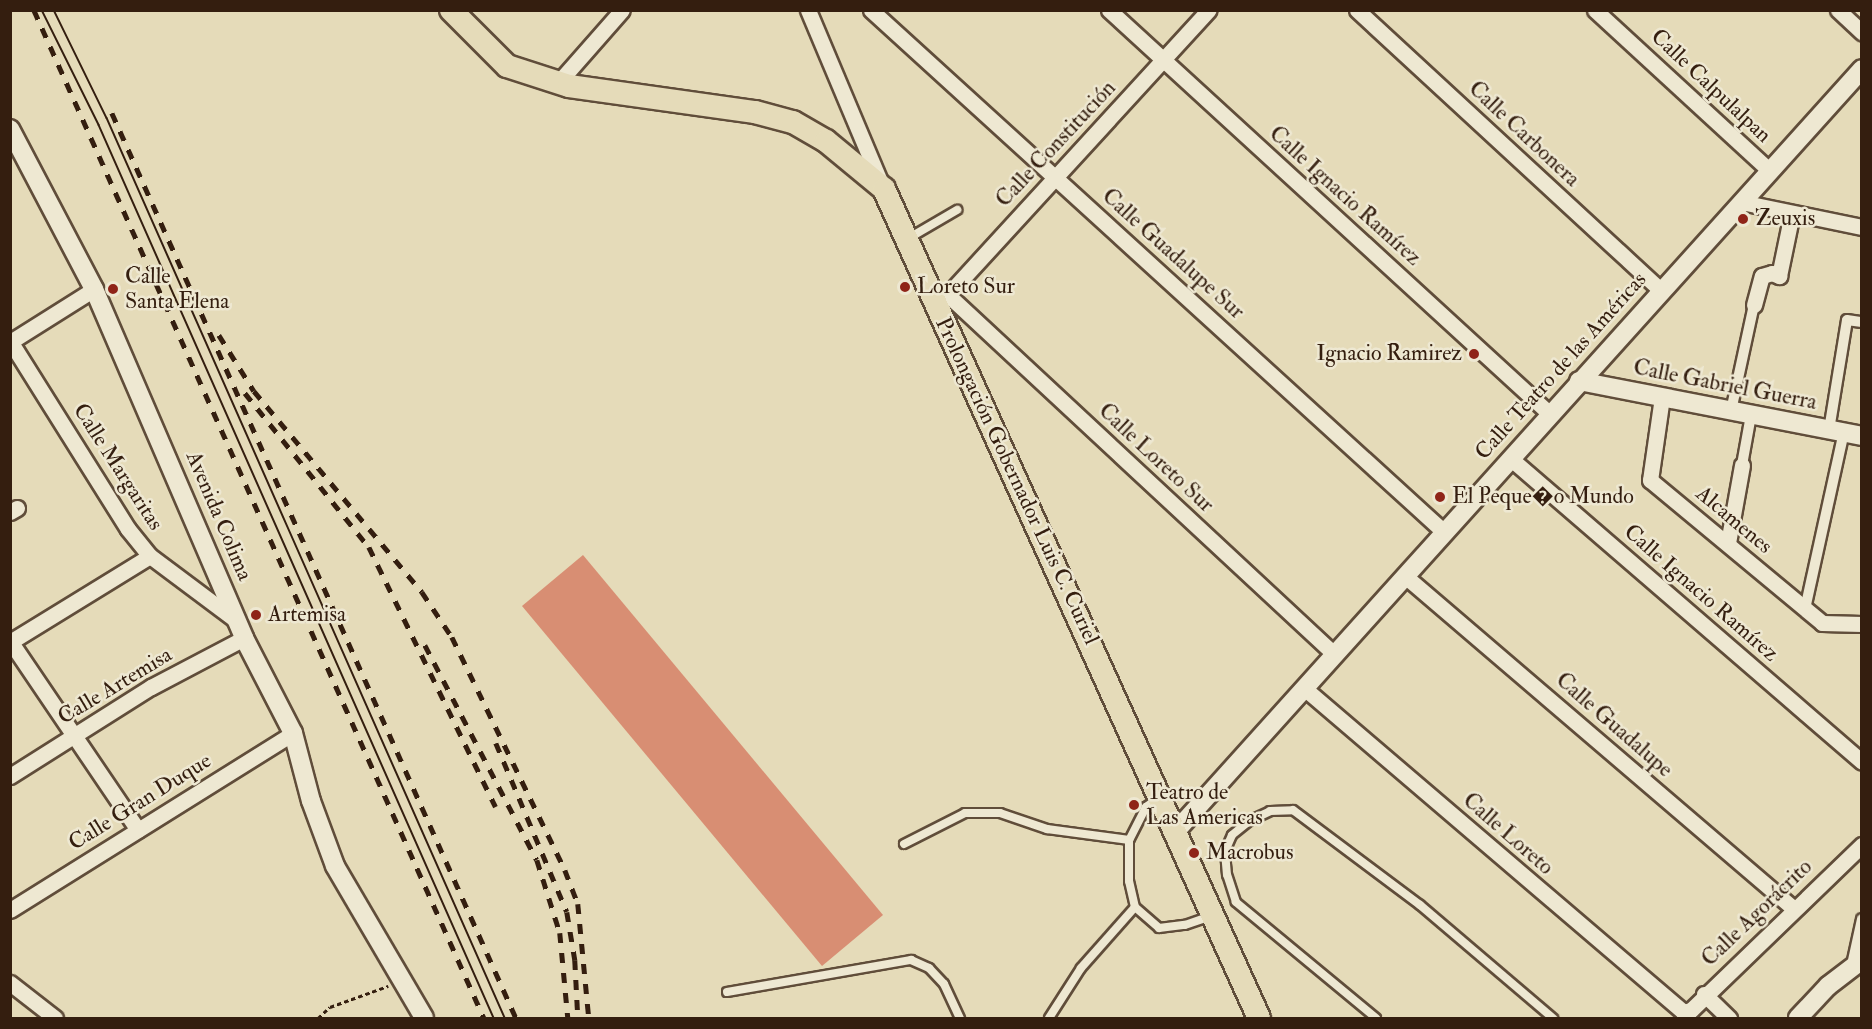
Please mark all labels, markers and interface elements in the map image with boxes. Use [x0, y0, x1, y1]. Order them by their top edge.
street label: Calle Calpulalpan [1645, 23, 1777, 149]
street label: Calle Constitución [991, 75, 1121, 213]
street label: Calle Carbonera [1463, 76, 1585, 192]
street label: Calle Ignacio Ramírez [1263, 121, 1427, 271]
street label: Calle Guadalupe Sur [1096, 183, 1250, 325]
place label: Zeuxis [1755, 206, 1815, 232]
marker: Zeuxis [1736, 212, 1750, 226]
place label: Calle Santa Elena [125, 263, 229, 314]
street label: Calle Teatro de las Américas [1470, 267, 1652, 465]
place label: Loreto Sur [917, 274, 1015, 300]
marker: Loreto Sur [898, 280, 912, 294]
marker: Calle Santa Elena [106, 282, 120, 296]
street label: Prolongación Gobernador Luis C. Curiel [929, 313, 1105, 649]
place label: Ignacio Ramirez [1316, 341, 1462, 367]
marker: Ignacio Ramirez [1467, 347, 1481, 361]
street label: Calle Gabriel Guerra [1631, 354, 1819, 416]
street label: Calle Loreto Sur [1093, 398, 1219, 518]
street label: Calle Margaritas [67, 399, 169, 535]
street label: Avenida Colima [180, 447, 258, 585]
street label: Alcamenes [1690, 480, 1778, 560]
place label: El Peque�o Mundo [1452, 484, 1634, 510]
marker: El Peque�o Mundo [1433, 490, 1447, 504]
street label: Calle Ignacio Ramírez [1618, 519, 1784, 667]
place label: Artemisa [268, 602, 346, 628]
marker: Artemisa [249, 608, 263, 622]
street label: Calle Artemisa [53, 642, 177, 730]
street label: Calle Guadalupe [1550, 667, 1678, 783]
street label: Calle Gran Duque [64, 748, 216, 856]
place label: Teatro de Las Americas [1146, 779, 1263, 830]
street label: Calle Loreto [1457, 787, 1559, 881]
marker: Teatro de Las Americas [1127, 798, 1141, 812]
place label: Macrobus [1206, 840, 1293, 866]
marker: Macrobus [1187, 846, 1201, 860]
street label: Calle Agorácrito [1696, 854, 1818, 972]

